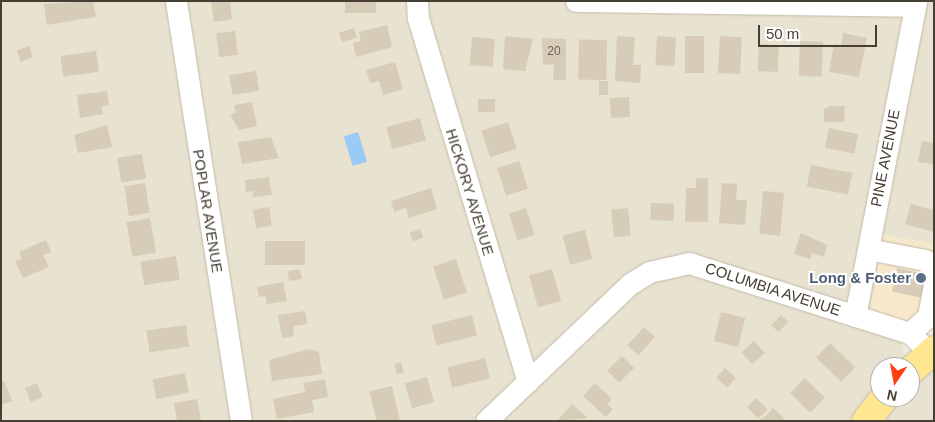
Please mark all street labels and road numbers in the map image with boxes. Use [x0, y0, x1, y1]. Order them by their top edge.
street label: PINE AVENUE [867, 107, 903, 209]
street label: HICKORY AVENUE [442, 126, 498, 258]
street label: POPLAR AVENUE [189, 148, 227, 274]
street label: COLUMBIA AVENUE [702, 258, 844, 320]

